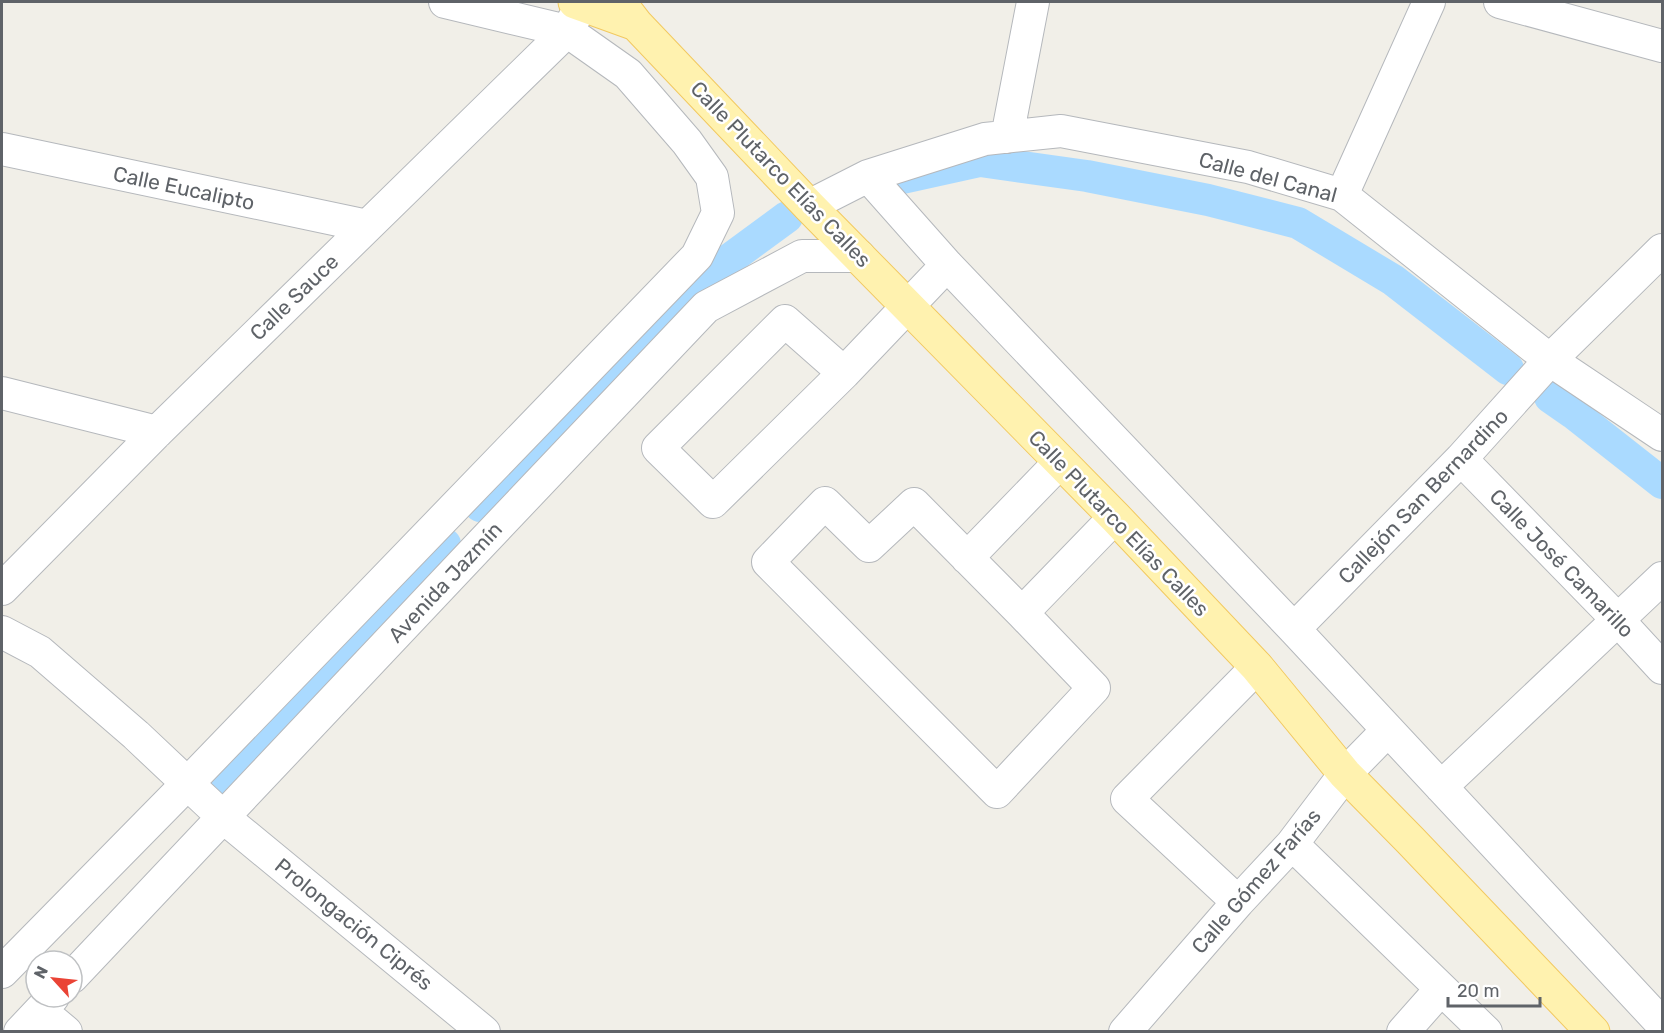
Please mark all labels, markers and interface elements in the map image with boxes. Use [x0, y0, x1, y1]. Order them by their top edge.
street label: Calle Plutarco Elías Calles [686, 76, 876, 272]
street label: Calle del Canal [1196, 147, 1340, 207]
street label: Calle Eucalipto [111, 161, 257, 215]
street label: Calle Sauce [245, 249, 343, 345]
street label: Callejón San Bernardino [1333, 403, 1513, 589]
street label: Calle Plutarco Elías Calles [1024, 425, 1214, 621]
street label: Calle José Camarillo [1485, 484, 1639, 642]
street label: Avenida Jazmín [383, 517, 507, 647]
street label: Calle Gómez Farías [1186, 803, 1326, 959]
street label: Prolongación Ciprés [270, 853, 438, 995]
north arrow [24, 949, 84, 1009]
text: N [30, 963, 52, 982]
scale bar [1448, 970, 1540, 1008]
text: 20 m [1457, 980, 1499, 1002]

